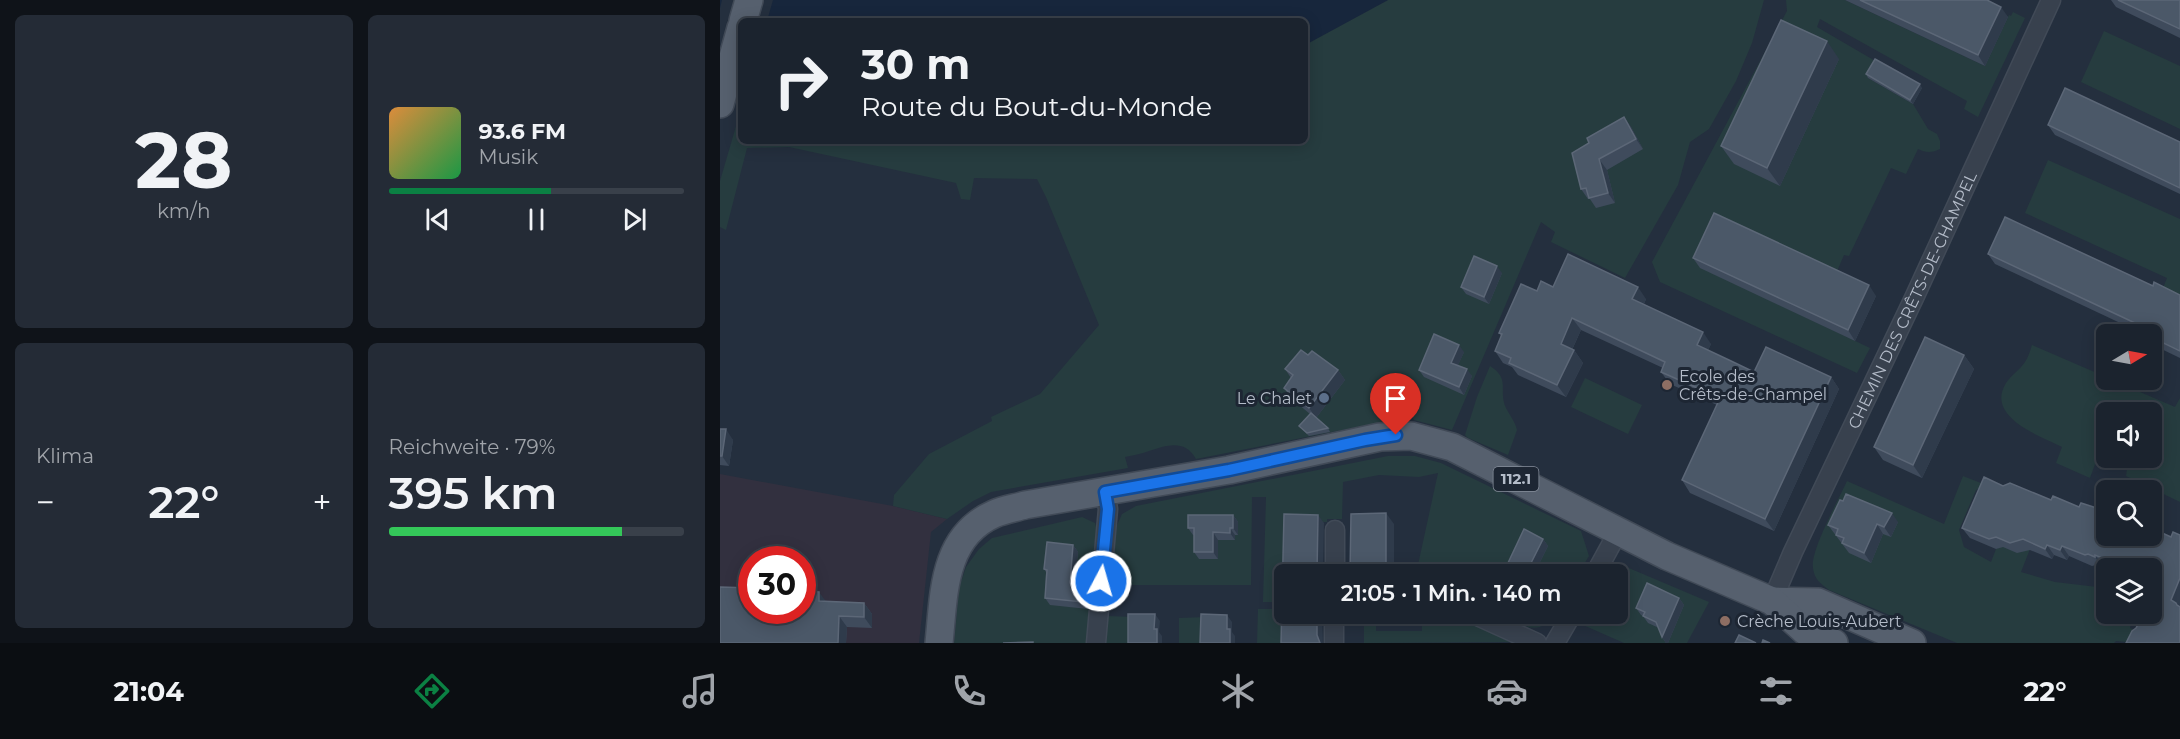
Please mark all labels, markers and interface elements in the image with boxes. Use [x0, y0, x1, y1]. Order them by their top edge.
text: 30 m [861, 38, 970, 90]
icon: right [762, 42, 840, 120]
text: Route du Bout-du-Monde [861, 90, 1212, 123]
text: 28 [135, 112, 233, 208]
text: 93.6 FM [479, 118, 566, 145]
text: Musik [479, 145, 538, 169]
street label: CHEMIN DES CRÊTS-DE-CHAMPEL [1844, 168, 1981, 432]
text: km/h [157, 199, 210, 223]
icon: previous [421, 203, 454, 236]
icon: pause [520, 203, 553, 236]
icon: next [618, 203, 651, 236]
north arrow [2096, 324, 2162, 390]
map controls [2096, 324, 2162, 624]
place label: Ecole des Crêts-de-Champel [1679, 367, 1827, 404]
pin [1370, 373, 1421, 435]
marker: Ecole des Crêts-de-Champel [1660, 378, 1674, 392]
icon: arrive [1379, 382, 1412, 415]
place label: Le Chalet [1237, 389, 1312, 408]
marker: Le Chalet [1317, 391, 1331, 405]
button: sound [2096, 402, 2162, 468]
text: Reichweite · 79% [389, 435, 555, 459]
text: Klima [36, 444, 94, 468]
text: 395 km [389, 465, 557, 520]
road number: 112.1 [1494, 467, 1538, 491]
text: 22° [148, 474, 219, 529]
button: search [2096, 480, 2162, 546]
text: − [36, 482, 55, 522]
text: + [313, 482, 332, 522]
speed limit sign: 30 [738, 546, 816, 624]
position arrow [1069, 549, 1133, 613]
button: layers [2096, 558, 2162, 624]
text: 21:05 · 1 Min. · 140 m [1341, 580, 1561, 607]
place label: Crèche Louis-Aubert [1737, 612, 1902, 631]
marker: Crèche Louis-Aubert [1718, 614, 1732, 628]
icon: directions [411, 670, 453, 712]
icon: music [679, 670, 721, 712]
icon: phone [948, 670, 990, 712]
icon: climate [1217, 670, 1259, 712]
icon: car [1486, 670, 1528, 712]
icon: filters [1755, 670, 1797, 712]
text: 21:04 [113, 675, 184, 708]
text: 22° [2023, 675, 2067, 708]

